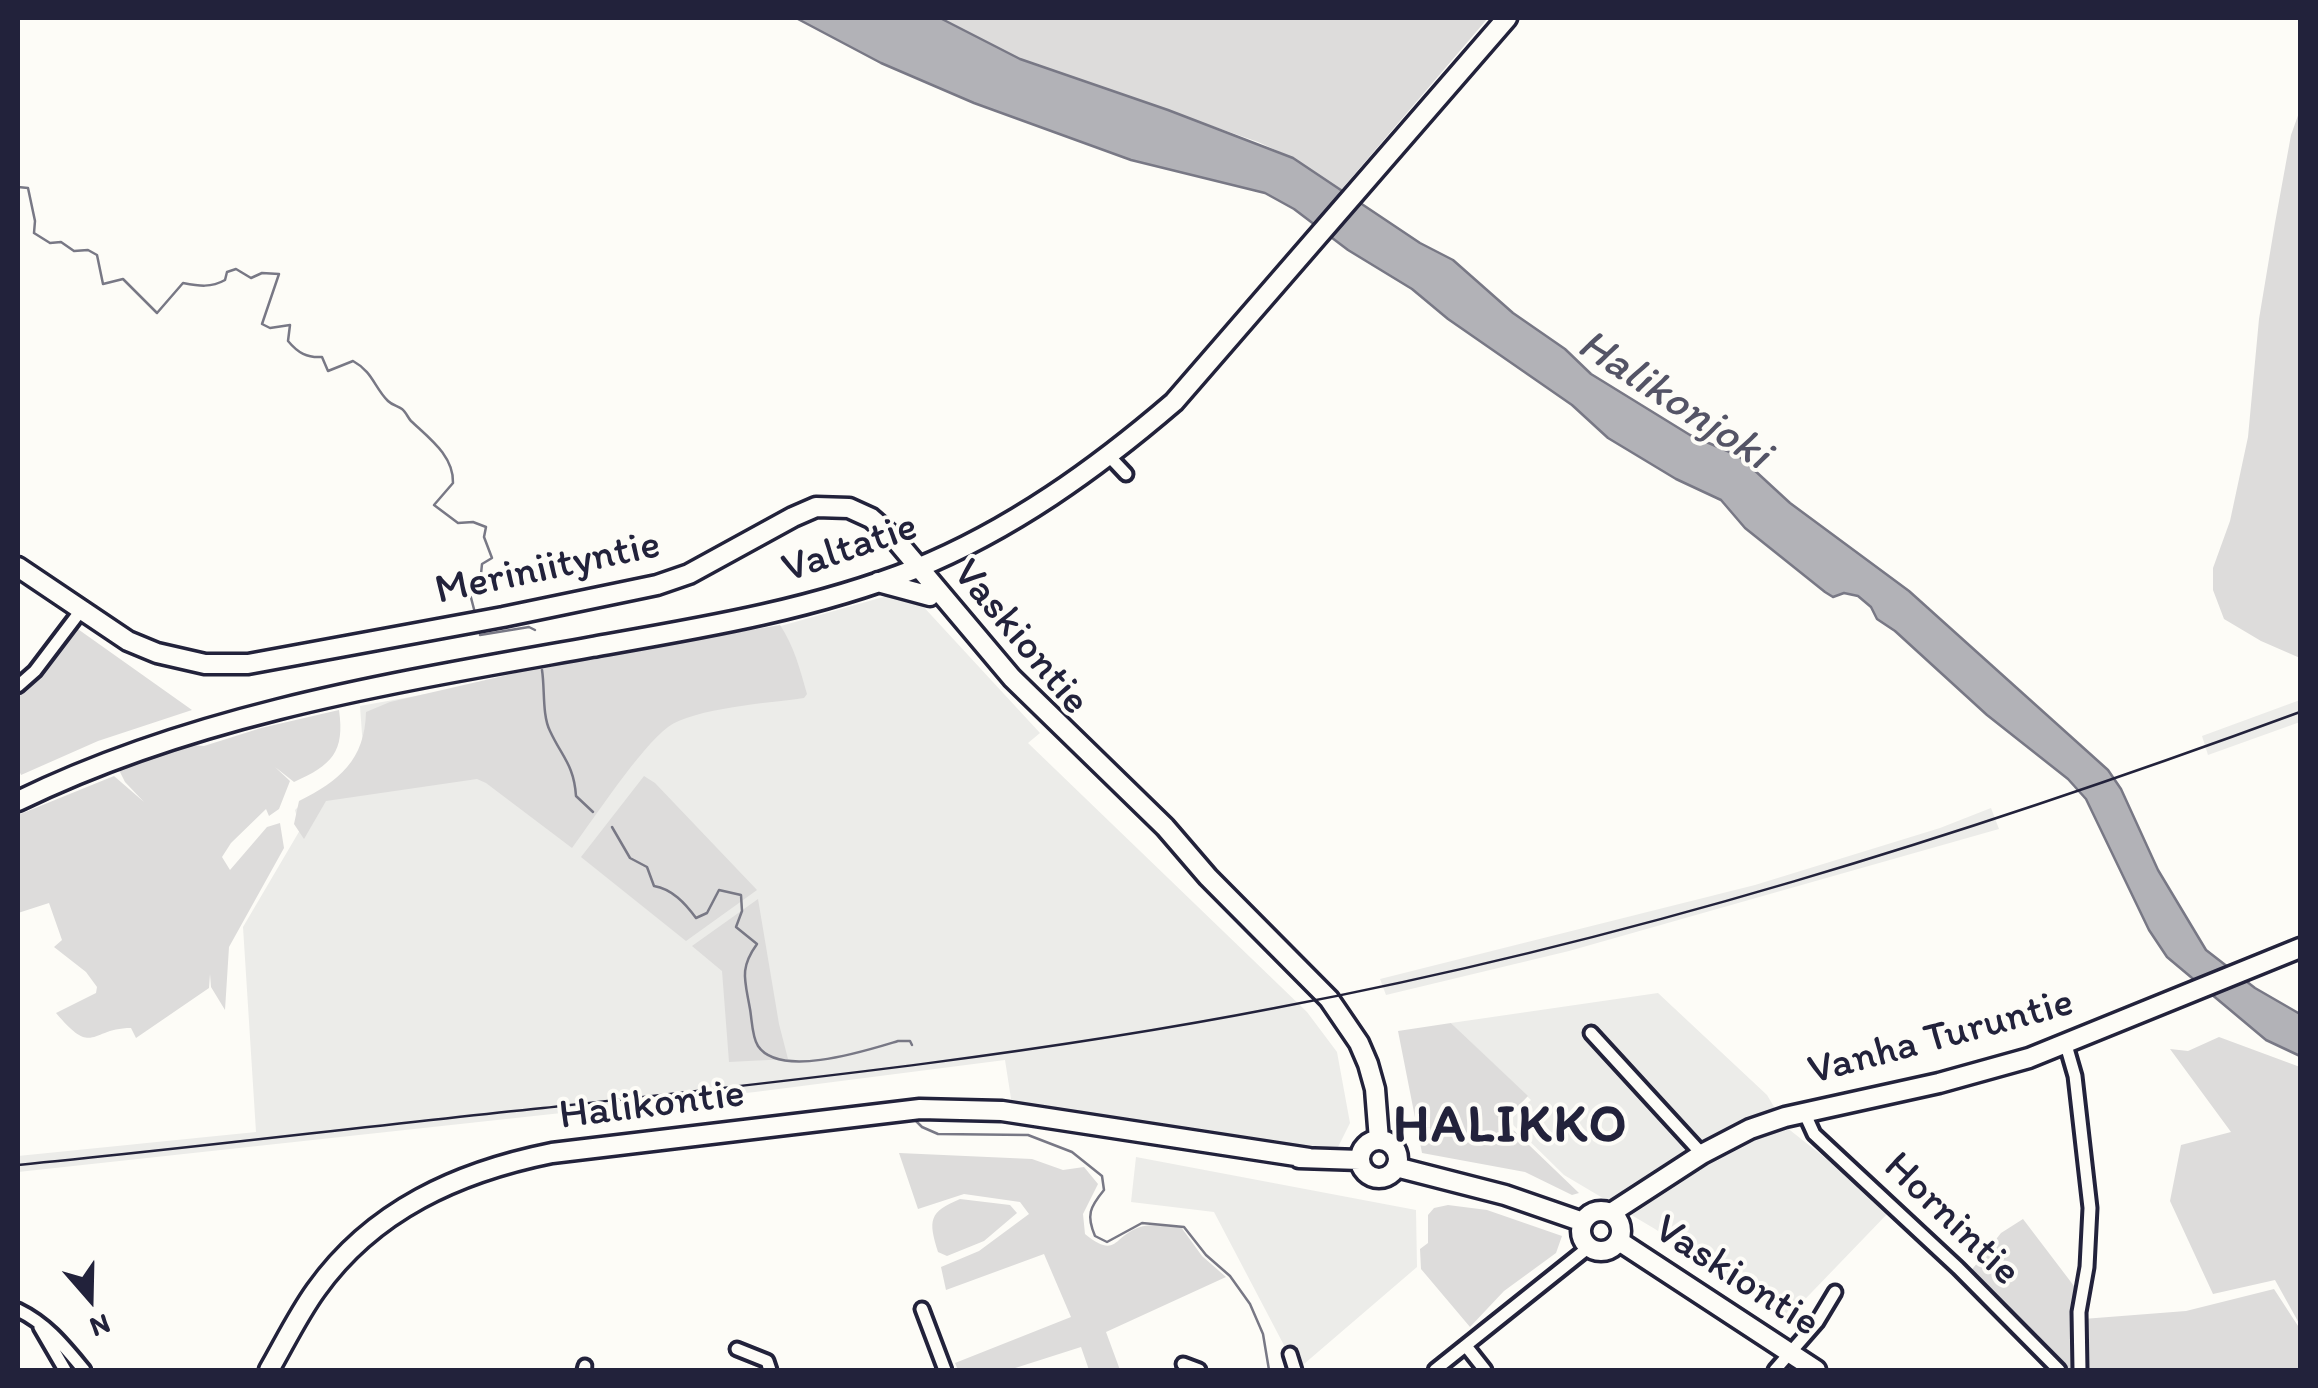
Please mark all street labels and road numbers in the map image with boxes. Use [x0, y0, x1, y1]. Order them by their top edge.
street label: Valtatie [776, 502, 924, 596]
street label: Meriniityntie [431, 521, 665, 617]
street label: Vaskiontie [940, 550, 1100, 726]
street label: Vanha Turuntie [1803, 978, 2079, 1098]
street label: Halikontie [556, 1070, 748, 1142]
street label: Hornintie [1872, 1143, 2030, 1297]
street label: Vaskiontie [1644, 1205, 1828, 1349]

